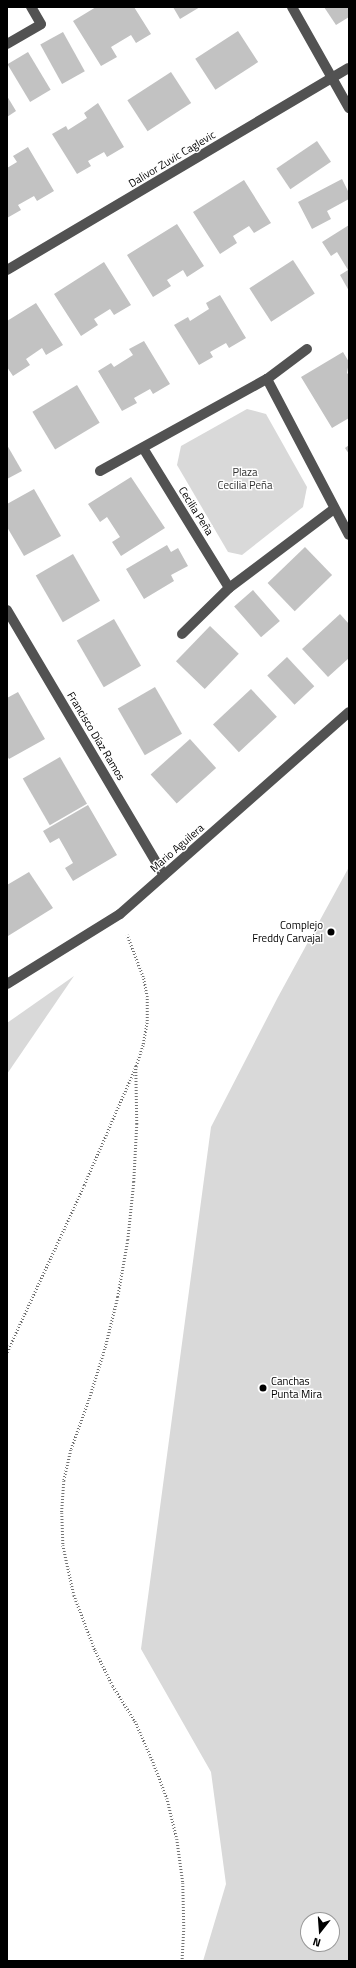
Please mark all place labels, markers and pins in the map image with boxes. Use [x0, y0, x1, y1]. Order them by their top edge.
place label: Complejo Freddy Carvajal [252, 919, 323, 945]
marker: Complejo Freddy Carvajal [326, 927, 336, 937]
place label: Canchas Punta Mira [271, 1375, 322, 1401]
marker: Canchas Punta Mira [258, 1383, 268, 1393]

